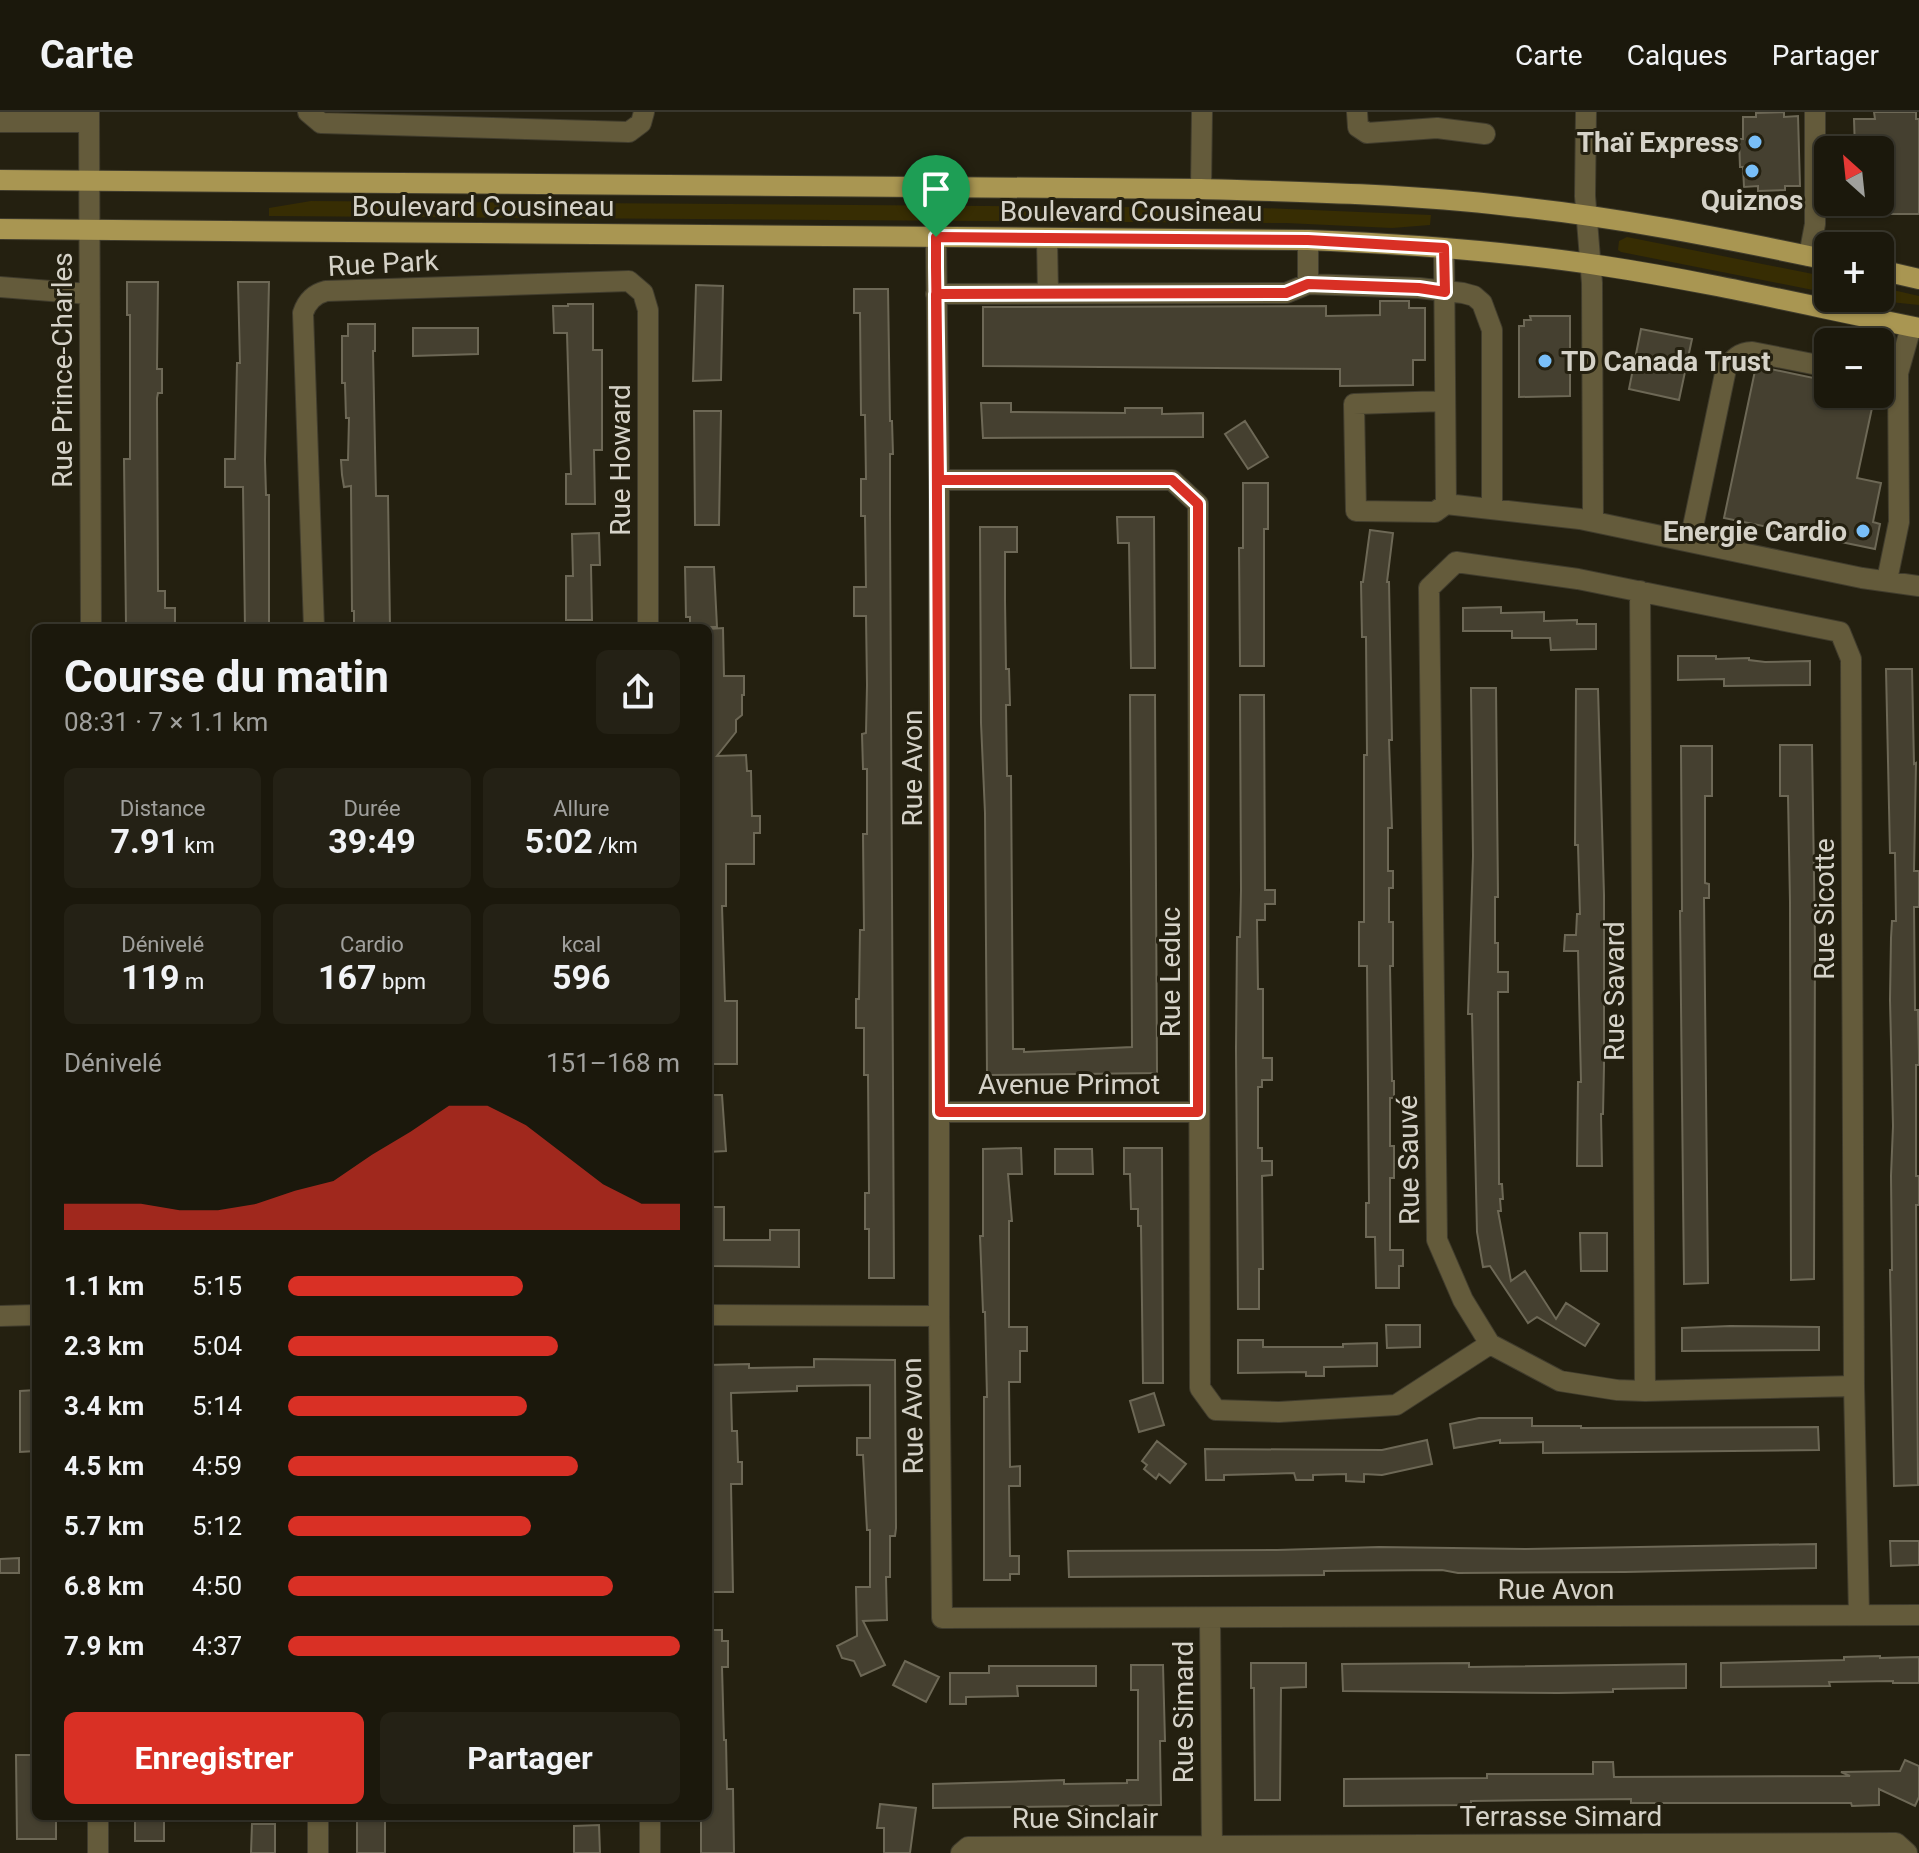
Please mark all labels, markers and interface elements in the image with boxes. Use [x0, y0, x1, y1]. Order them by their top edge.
text: Carte [40, 33, 133, 77]
text: Carte [1515, 39, 1583, 72]
text: Calques [1627, 39, 1728, 72]
text: Partager [1772, 39, 1879, 72]
place label: Thaï Express [1577, 126, 1739, 159]
marker: Thaï Express [1746, 133, 1764, 151]
north arrow [1814, 136, 1894, 216]
map controls [1814, 136, 1894, 408]
pin [902, 155, 970, 237]
marker: Quiznos [1743, 162, 1761, 180]
icon: arrive [914, 167, 958, 211]
place label: Quiznos [1701, 184, 1803, 217]
street label: Boulevard Cousineau [352, 190, 614, 223]
street label: Boulevard Cousineau [1000, 195, 1262, 228]
button: + [1814, 232, 1894, 312]
street label: Rue Park [327, 244, 440, 283]
street label: Rue Prince-Charles [46, 252, 79, 488]
button: − [1814, 328, 1894, 408]
place label: TD Canada Trust [1561, 345, 1771, 378]
marker: TD Canada Trust [1536, 352, 1554, 370]
street label: Rue Howard [604, 384, 637, 536]
place label: Energie Cardio [1663, 515, 1847, 548]
marker: Energie Cardio [1854, 522, 1872, 540]
button: share [596, 650, 680, 734]
text: Course du matin [64, 651, 389, 703]
text: 08:31 · 7 × 1.1 km [64, 707, 268, 737]
street label: Rue Avon [896, 710, 929, 826]
text: Distance [120, 796, 205, 821]
text: Durée [343, 796, 401, 821]
text: Allure [553, 796, 609, 821]
text: 7.91 [111, 821, 179, 861]
text: 39:49 [328, 821, 416, 861]
text: 5:02 [525, 821, 593, 861]
text: km [179, 833, 215, 858]
text: /km [593, 833, 638, 858]
street label: Rue Sicotte [1808, 838, 1841, 980]
street label: Rue Leduc [1154, 907, 1187, 1037]
street label: Rue Savard [1598, 921, 1631, 1061]
text: Dénivelé [121, 932, 204, 957]
text: Cardio [340, 932, 404, 957]
text: kcal [561, 932, 601, 957]
text: 119 [121, 957, 180, 997]
text: 167 [318, 957, 377, 997]
text: 596 [552, 957, 611, 997]
text: m [180, 969, 204, 994]
text: bpm [377, 969, 426, 994]
text: Dénivelé [64, 1048, 162, 1078]
text: 151–168 m [546, 1048, 680, 1078]
street label: Avenue Primot [978, 1068, 1160, 1101]
street label: Rue Sauvé [1391, 1095, 1426, 1225]
text: 1.1 km [64, 1271, 144, 1301]
text: 5:15 [192, 1271, 242, 1301]
text: 2.3 km [64, 1331, 144, 1361]
text: 5:04 [192, 1331, 242, 1361]
street label: Rue Avon [895, 1357, 930, 1475]
text: 3.4 km [64, 1391, 144, 1421]
text: 5:14 [192, 1391, 242, 1421]
text: 4.5 km [64, 1451, 144, 1481]
text: 4:59 [192, 1451, 242, 1481]
text: 5.7 km [64, 1511, 144, 1541]
text: 5:12 [192, 1511, 242, 1541]
text: 6.8 km [64, 1571, 144, 1601]
text: 4:50 [192, 1571, 242, 1601]
street label: Rue Avon [1498, 1573, 1614, 1606]
text: 7.9 km [64, 1631, 144, 1661]
text: 4:37 [192, 1631, 242, 1661]
street label: Rue Simard [1167, 1641, 1200, 1783]
button: Enregistrer [64, 1712, 364, 1804]
button: Partager [380, 1712, 680, 1804]
street label: Terrasse Simard [1460, 1800, 1662, 1833]
street label: Rue Sinclair [1012, 1802, 1159, 1835]

